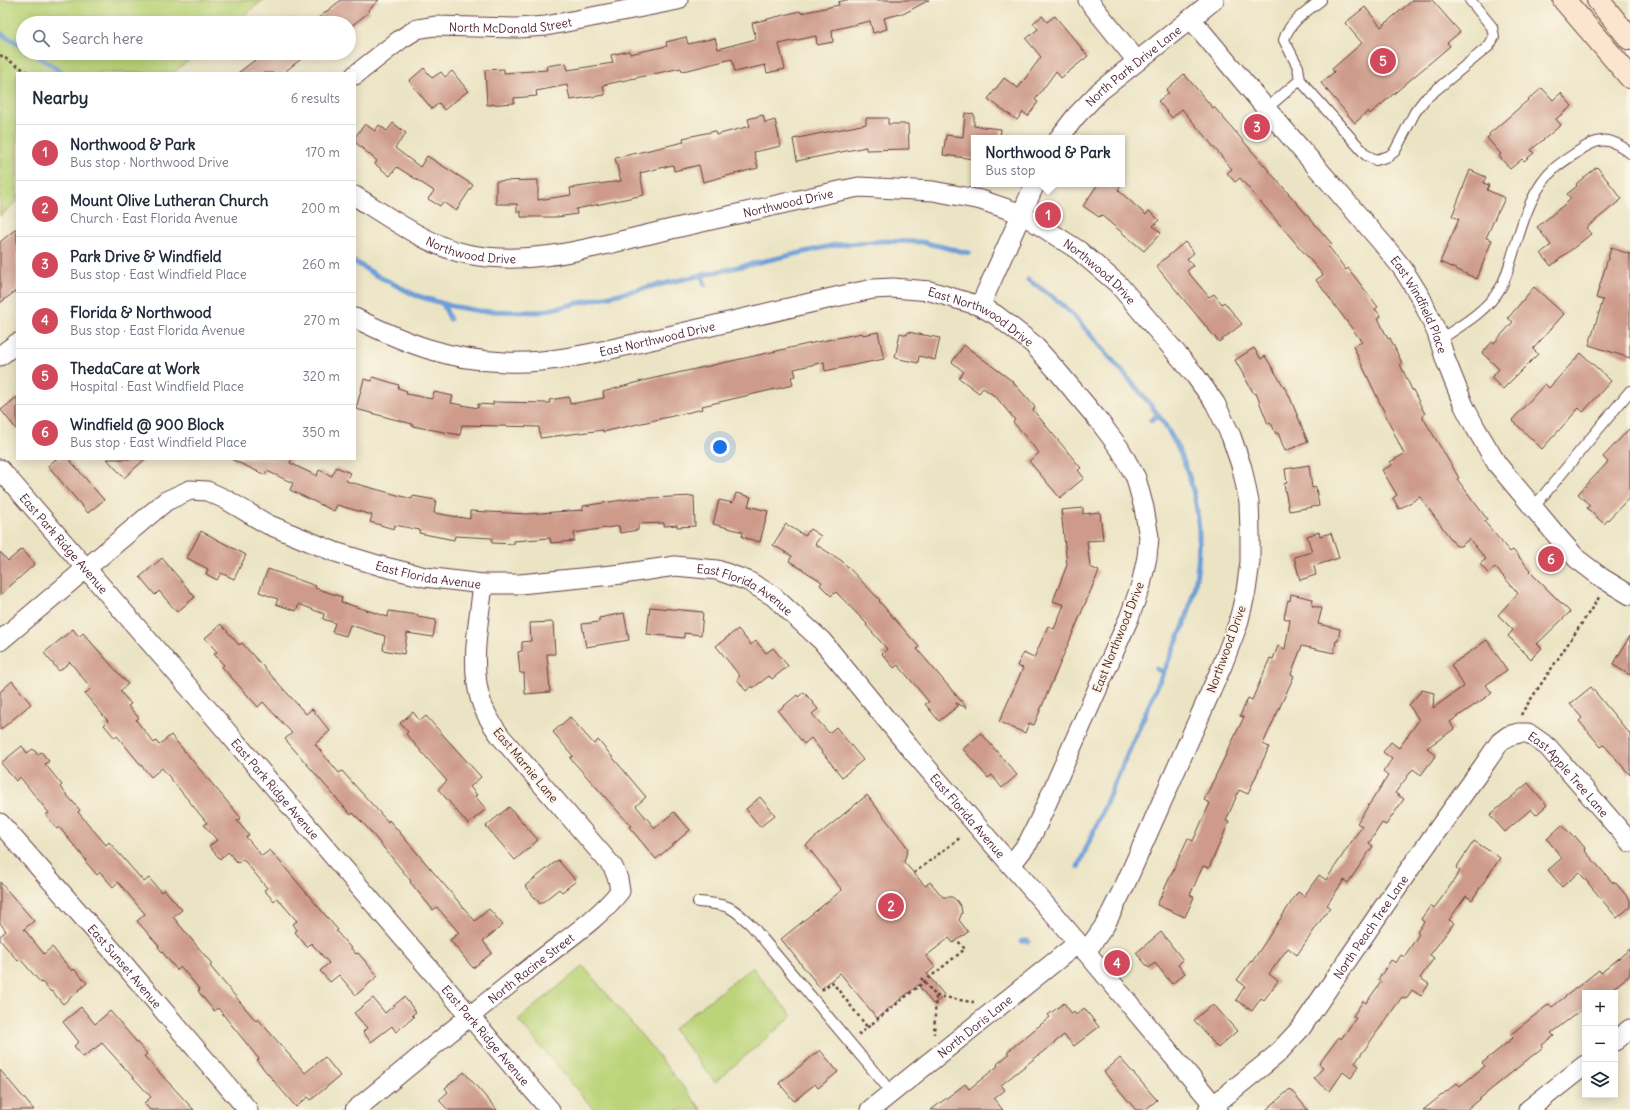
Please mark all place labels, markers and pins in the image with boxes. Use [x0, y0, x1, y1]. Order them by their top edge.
pin: 5 [1370, 46, 1396, 76]
pin: 3 [1244, 112, 1270, 142]
pin: 1 [1035, 200, 1061, 230]
pin: 6 [1538, 544, 1564, 574]
pin: 2 [878, 891, 904, 921]
pin: 4 [1104, 948, 1130, 978]

